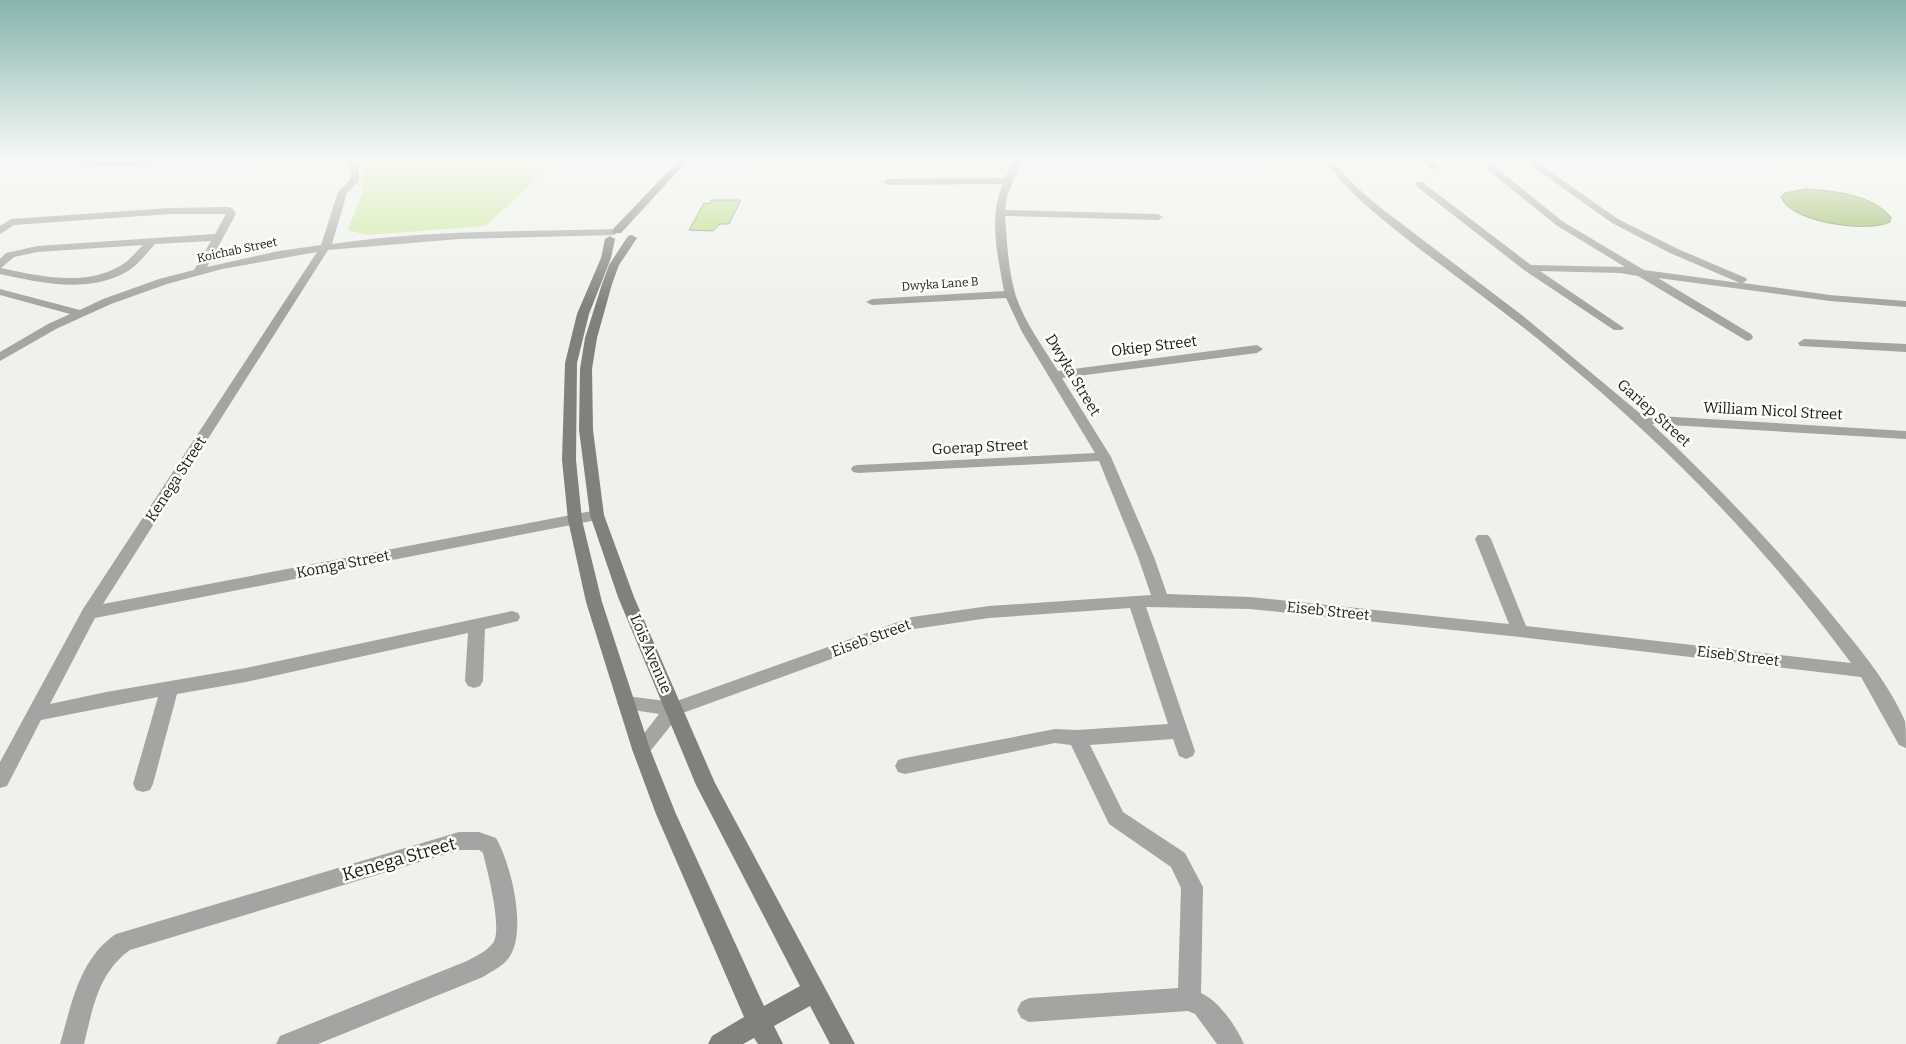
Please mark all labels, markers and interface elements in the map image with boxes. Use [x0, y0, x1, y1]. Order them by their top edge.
street label: Koichab Street [196, 235, 279, 265]
street label: Dwyka Lane B [901, 274, 979, 294]
street label: Dwyka Street [1042, 331, 1105, 420]
street label: Okiep Street [1110, 332, 1198, 360]
street label: Gariep Street [1614, 375, 1695, 451]
street label: William Nicol Street [1703, 398, 1844, 424]
street label: Kenega Street [142, 433, 210, 525]
street label: Goerap Street [931, 435, 1029, 459]
street label: Komga Street [295, 546, 392, 582]
street label: Eiseb Street [1286, 598, 1371, 624]
street label: Lois Avenue [626, 612, 676, 696]
street label: Eiseb Street [829, 615, 914, 661]
street label: Eiseb Street [1696, 642, 1781, 670]
street label: Kenega Street [340, 832, 459, 886]

